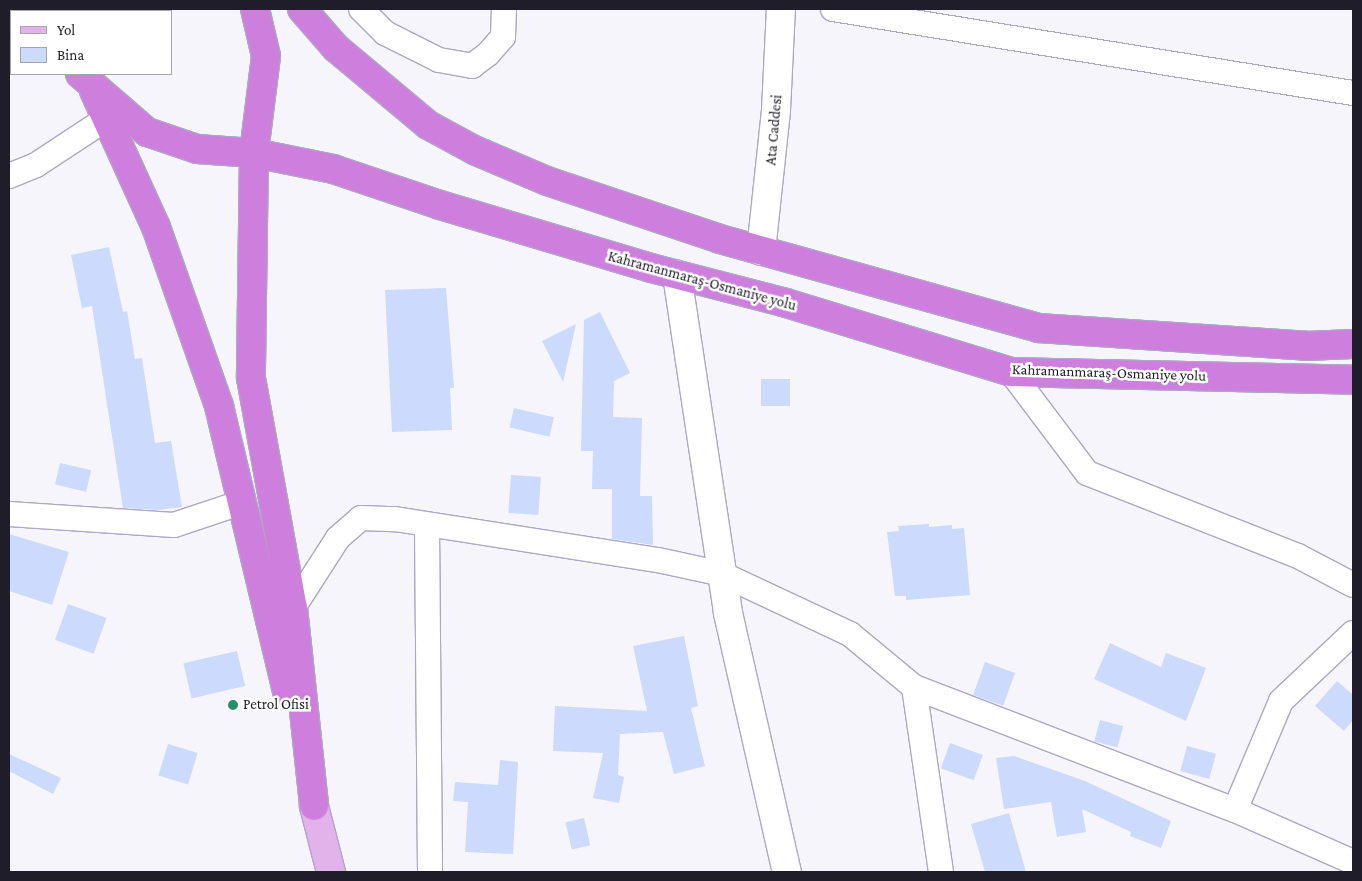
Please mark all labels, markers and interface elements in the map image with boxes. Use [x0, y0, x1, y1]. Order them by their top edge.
legend [10, 10, 172, 75]
text: Yol [57, 22, 75, 38]
text: Bina [57, 47, 84, 63]
street label: Ata Caddesi [762, 94, 786, 166]
street label: Kahramanmaraş-Osmaniye yolu [606, 247, 798, 315]
street label: Kahramanmaraş-Osmaniye yolu [1012, 361, 1206, 385]
place label: Petrol Ofisi [243, 696, 309, 714]
marker: Petrol Ofisi [227, 699, 239, 711]

